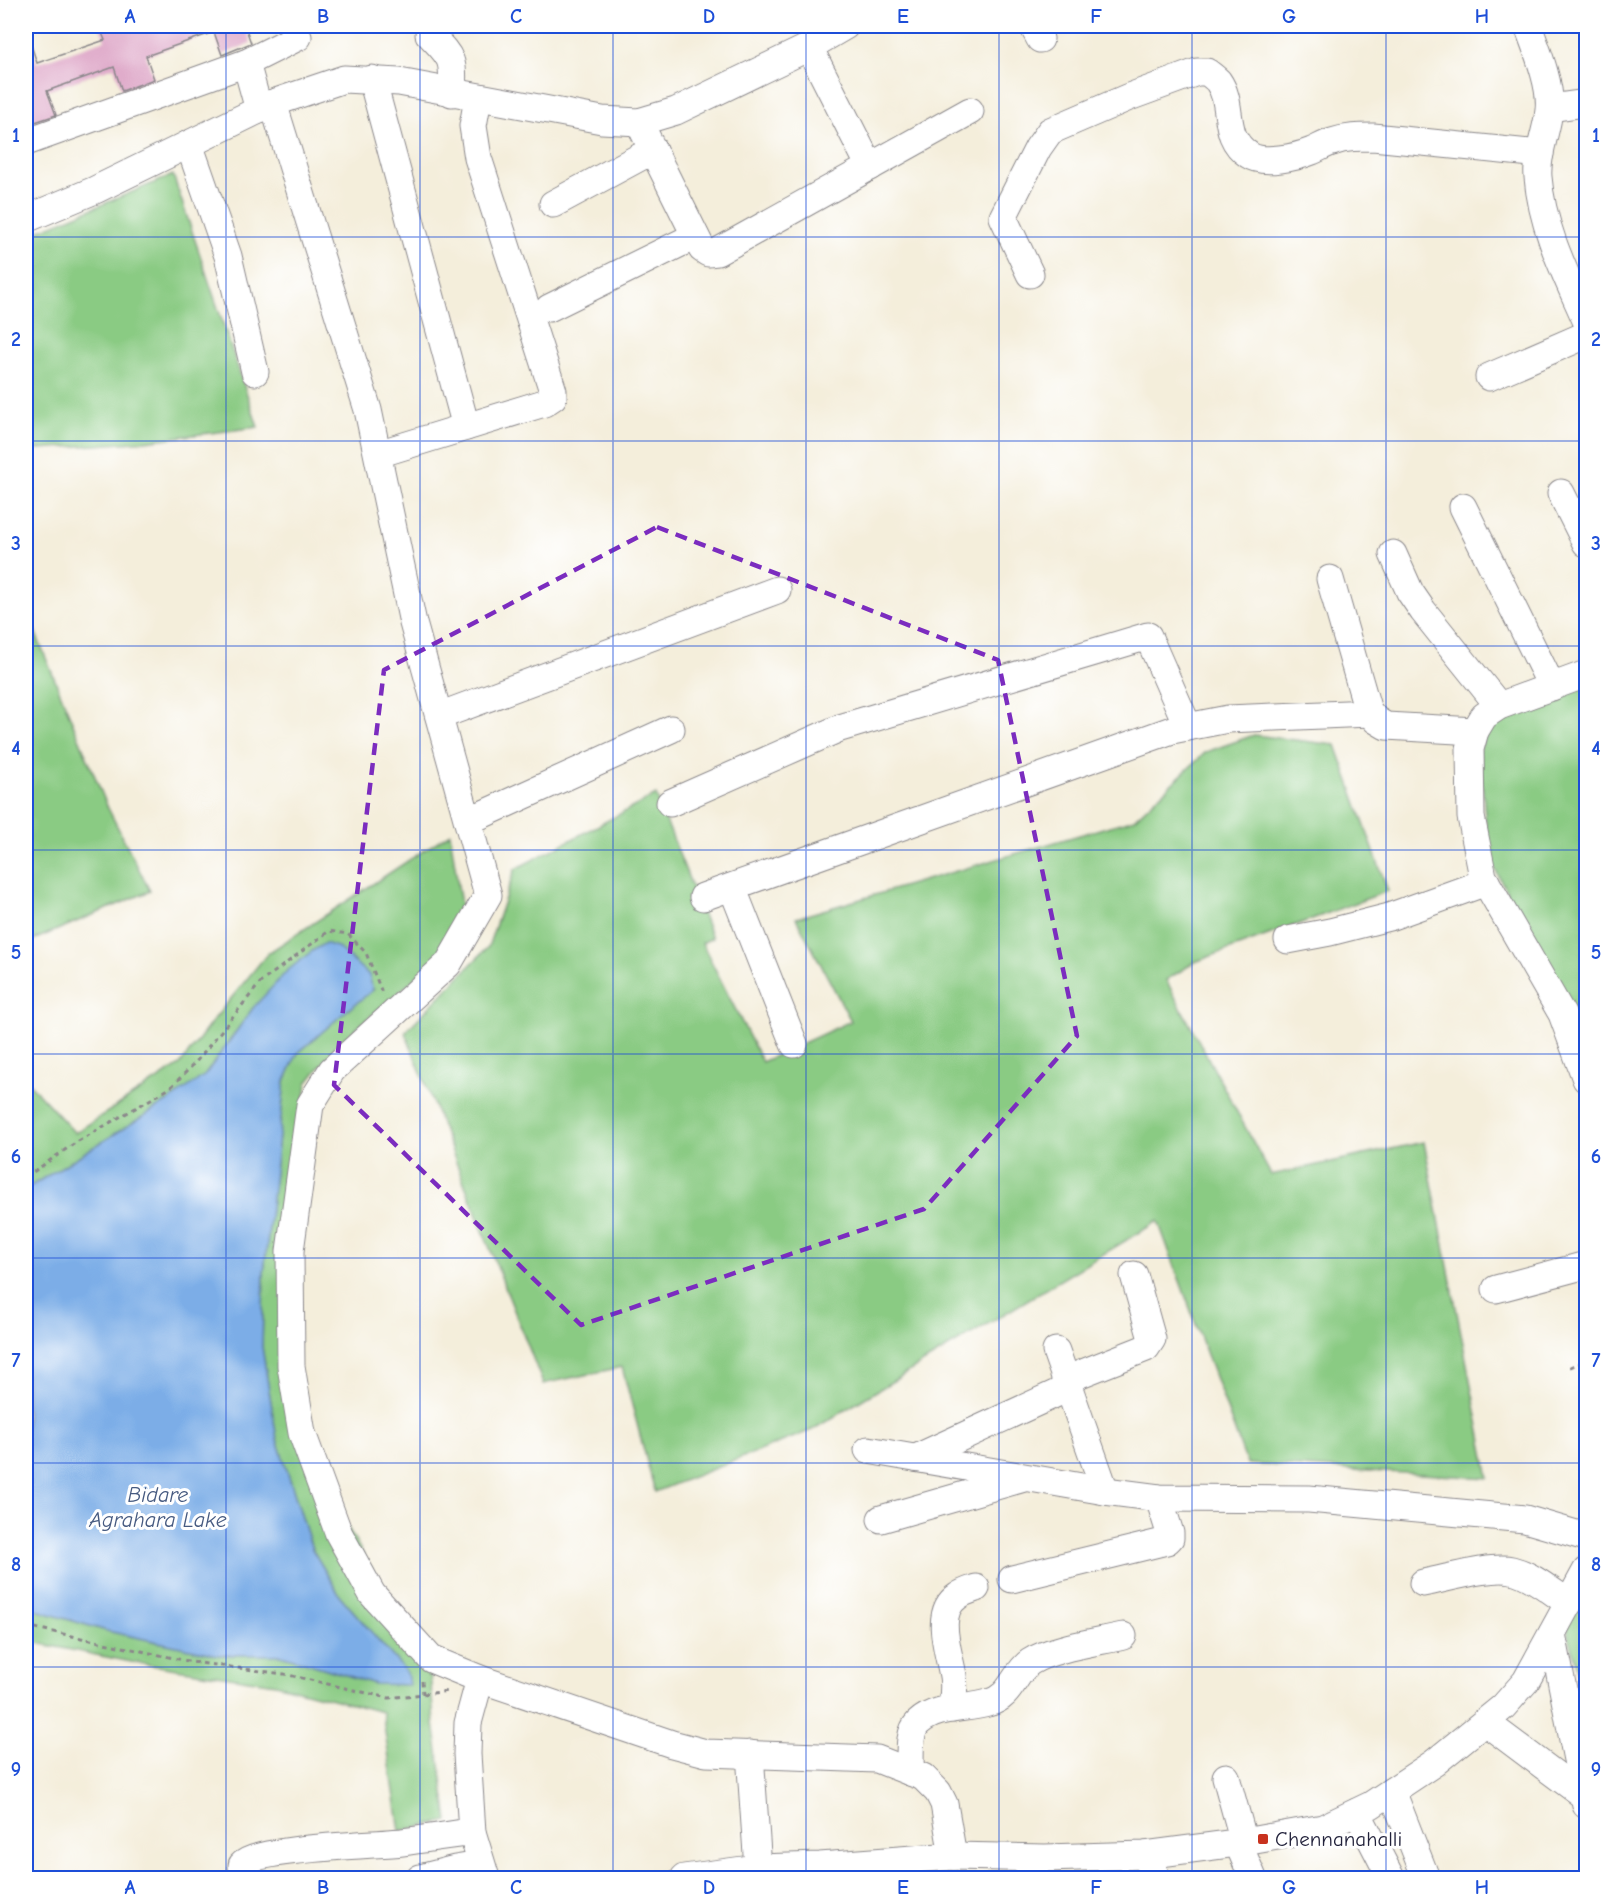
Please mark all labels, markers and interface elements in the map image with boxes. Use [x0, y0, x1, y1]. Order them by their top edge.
text: A [124, 5, 136, 28]
text: B [317, 5, 329, 28]
text: C [510, 5, 522, 28]
text: D [703, 5, 715, 28]
text: E [897, 5, 909, 28]
text: F [1090, 5, 1102, 28]
text: G [1282, 5, 1296, 28]
text: H [1475, 5, 1489, 28]
text: 1 [12, 124, 20, 147]
text: 1 [1592, 124, 1600, 147]
text: 2 [11, 328, 21, 351]
text: 2 [1591, 328, 1601, 351]
text: 3 [11, 532, 21, 555]
text: 3 [1591, 532, 1601, 555]
text: 4 [11, 737, 21, 760]
text: 4 [1591, 737, 1601, 760]
text: 5 [11, 941, 21, 964]
text: 5 [1591, 941, 1601, 964]
text: 6 [11, 1145, 21, 1168]
text: 6 [1591, 1145, 1601, 1168]
text: 7 [12, 1349, 21, 1372]
text: 7 [1592, 1349, 1601, 1372]
water label: Bidare Agrahara Lake [88, 1482, 227, 1533]
text: 8 [11, 1553, 21, 1576]
text: 8 [1591, 1553, 1601, 1576]
text: 9 [11, 1758, 21, 1781]
text: 9 [1591, 1758, 1601, 1781]
place label: Chennanahalli [1275, 1827, 1402, 1851]
marker: Chennanahalli [1256, 1832, 1270, 1846]
text: A [124, 1876, 136, 1899]
text: B [317, 1876, 329, 1899]
text: C [510, 1876, 522, 1899]
text: D [703, 1876, 715, 1899]
text: E [897, 1876, 909, 1899]
text: F [1090, 1876, 1102, 1899]
text: G [1282, 1876, 1296, 1899]
text: H [1475, 1876, 1489, 1899]

